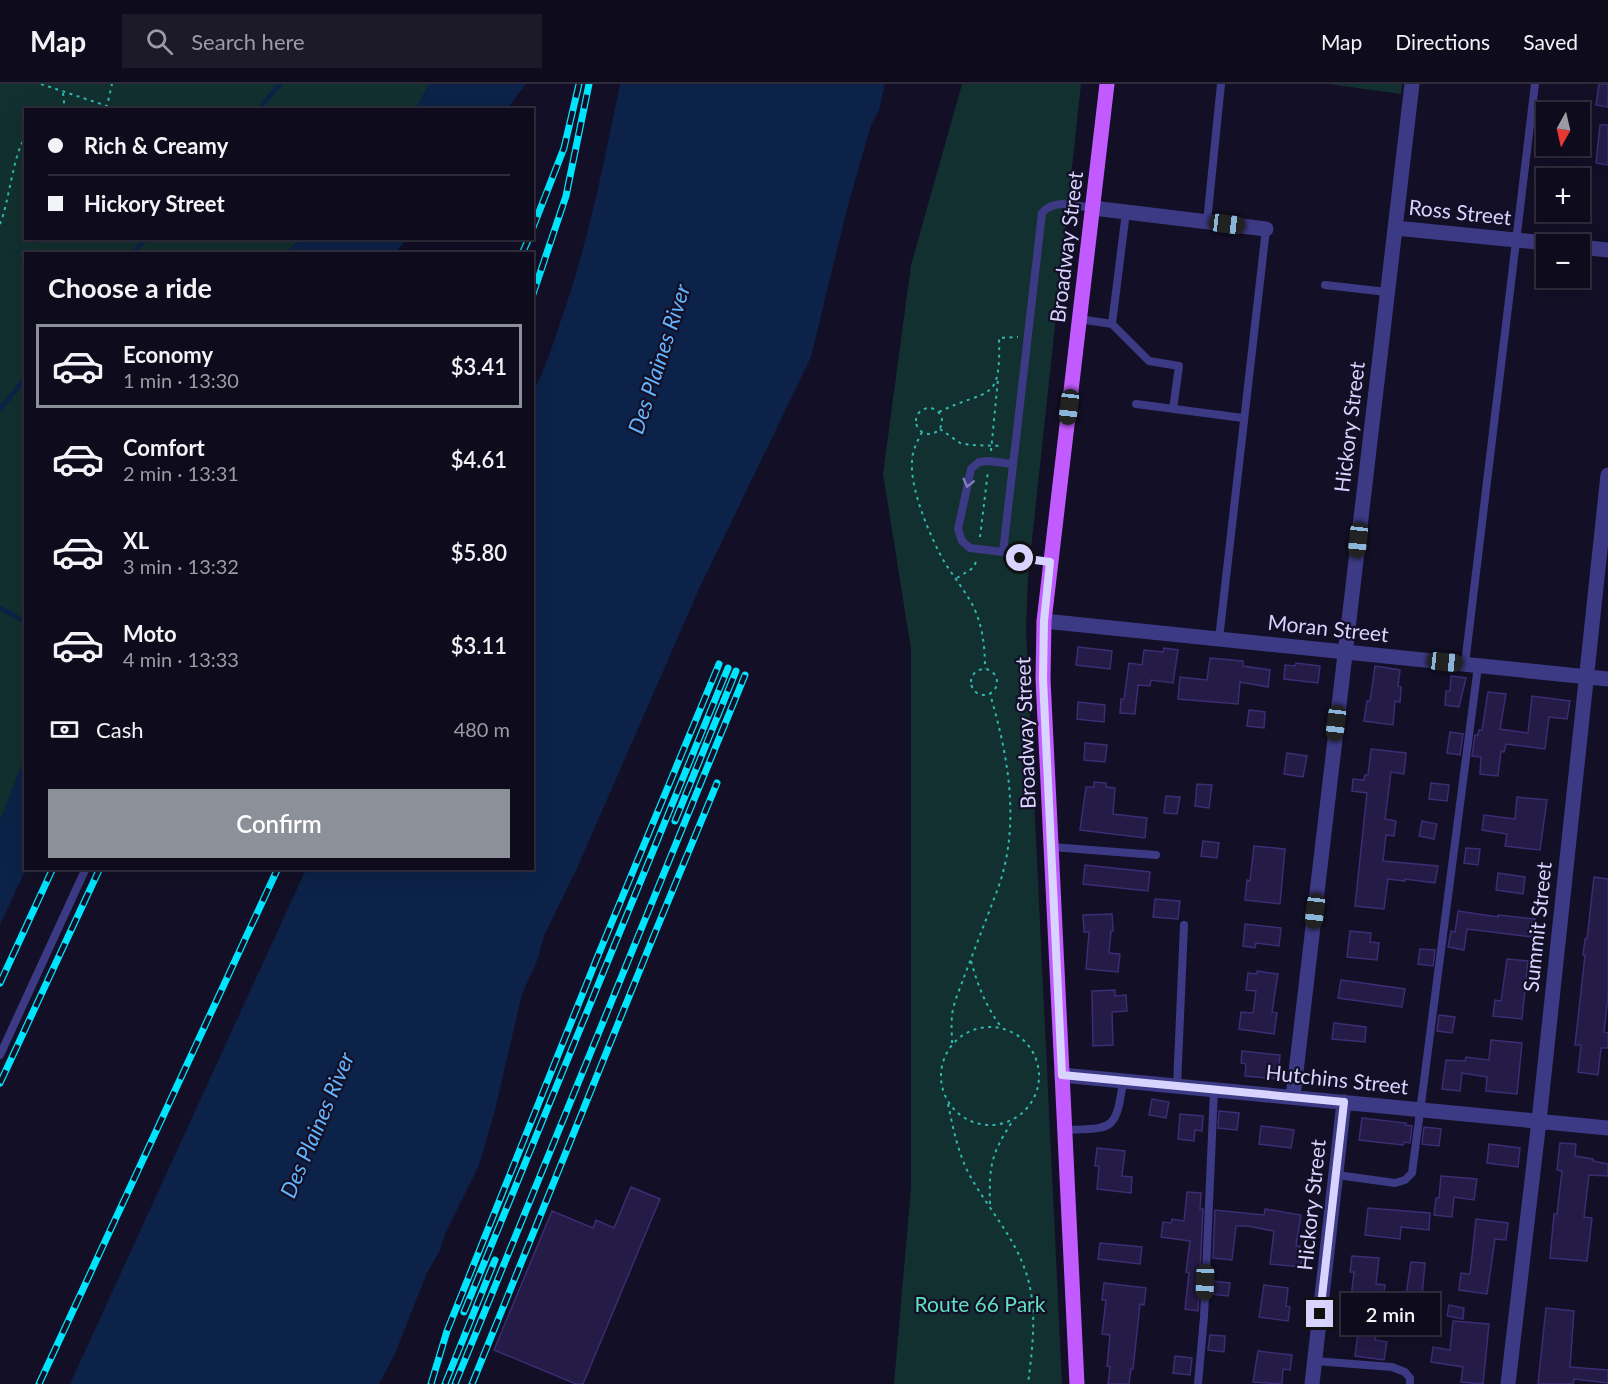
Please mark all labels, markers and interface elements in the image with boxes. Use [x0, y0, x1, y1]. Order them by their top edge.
search box [122, 14, 542, 68]
text: Map [30, 24, 86, 58]
icon: search [143, 25, 176, 58]
text: Search here [191, 28, 305, 55]
text: Map [1321, 29, 1362, 54]
text: Directions [1395, 29, 1490, 54]
text: Saved [1523, 29, 1578, 54]
north arrow [1536, 102, 1590, 156]
map controls [1536, 102, 1590, 288]
text: Rich & Creamy [84, 132, 228, 159]
button: + [1536, 168, 1590, 222]
street label: Broadway Street [1044, 169, 1087, 324]
text: Hickory Street [84, 190, 225, 217]
street label: Ross Street [1408, 194, 1513, 229]
car [1208, 213, 1246, 235]
button: − [1536, 234, 1590, 288]
text: Choose a ride [48, 271, 212, 304]
water label: Des Plaines River [622, 280, 696, 437]
icon: car [51, 339, 105, 393]
text: Economy [123, 341, 213, 368]
text: $3.41 [451, 353, 507, 380]
street label: Hickory Street [1328, 360, 1369, 494]
text: 1 min · 13:30 [123, 368, 239, 392]
car [1058, 388, 1080, 426]
icon: car [51, 432, 105, 486]
text: Comfort [123, 434, 205, 461]
text: $4.61 [451, 446, 507, 473]
text: 2 min · 13:31 [123, 461, 239, 485]
one-way arrow [962, 477, 975, 487]
car [1347, 521, 1369, 559]
icon: car [51, 525, 105, 579]
text: XL [123, 527, 149, 554]
text: $5.80 [451, 539, 507, 566]
route start [1006, 544, 1033, 571]
text: 3 min · 13:32 [123, 554, 239, 578]
street label: Moran Street [1266, 609, 1390, 646]
icon: car [51, 618, 105, 672]
text: Moto [123, 620, 177, 647]
text: $3.11 [451, 632, 507, 659]
text: 4 min · 13:33 [123, 647, 239, 671]
car [1426, 651, 1464, 673]
street label: Broadway Street [1009, 656, 1040, 810]
car [1325, 704, 1347, 742]
icon: cash [48, 713, 81, 746]
text: Cash [96, 716, 143, 743]
text: 480 m [454, 717, 510, 741]
button: Confirm [48, 789, 510, 858]
street label: Summit Street [1517, 860, 1556, 993]
car [1304, 892, 1326, 930]
water label: Des Plaines River [274, 1047, 360, 1202]
street label: Hutchins Street [1265, 1059, 1410, 1098]
street label: Hickory Street [1291, 1138, 1330, 1272]
car [1195, 1264, 1215, 1300]
park label: Route 66 Park [915, 1291, 1046, 1316]
callout: 2 min [1341, 1293, 1440, 1335]
route end [1306, 1300, 1333, 1327]
text: 2 min [1366, 1302, 1415, 1326]

